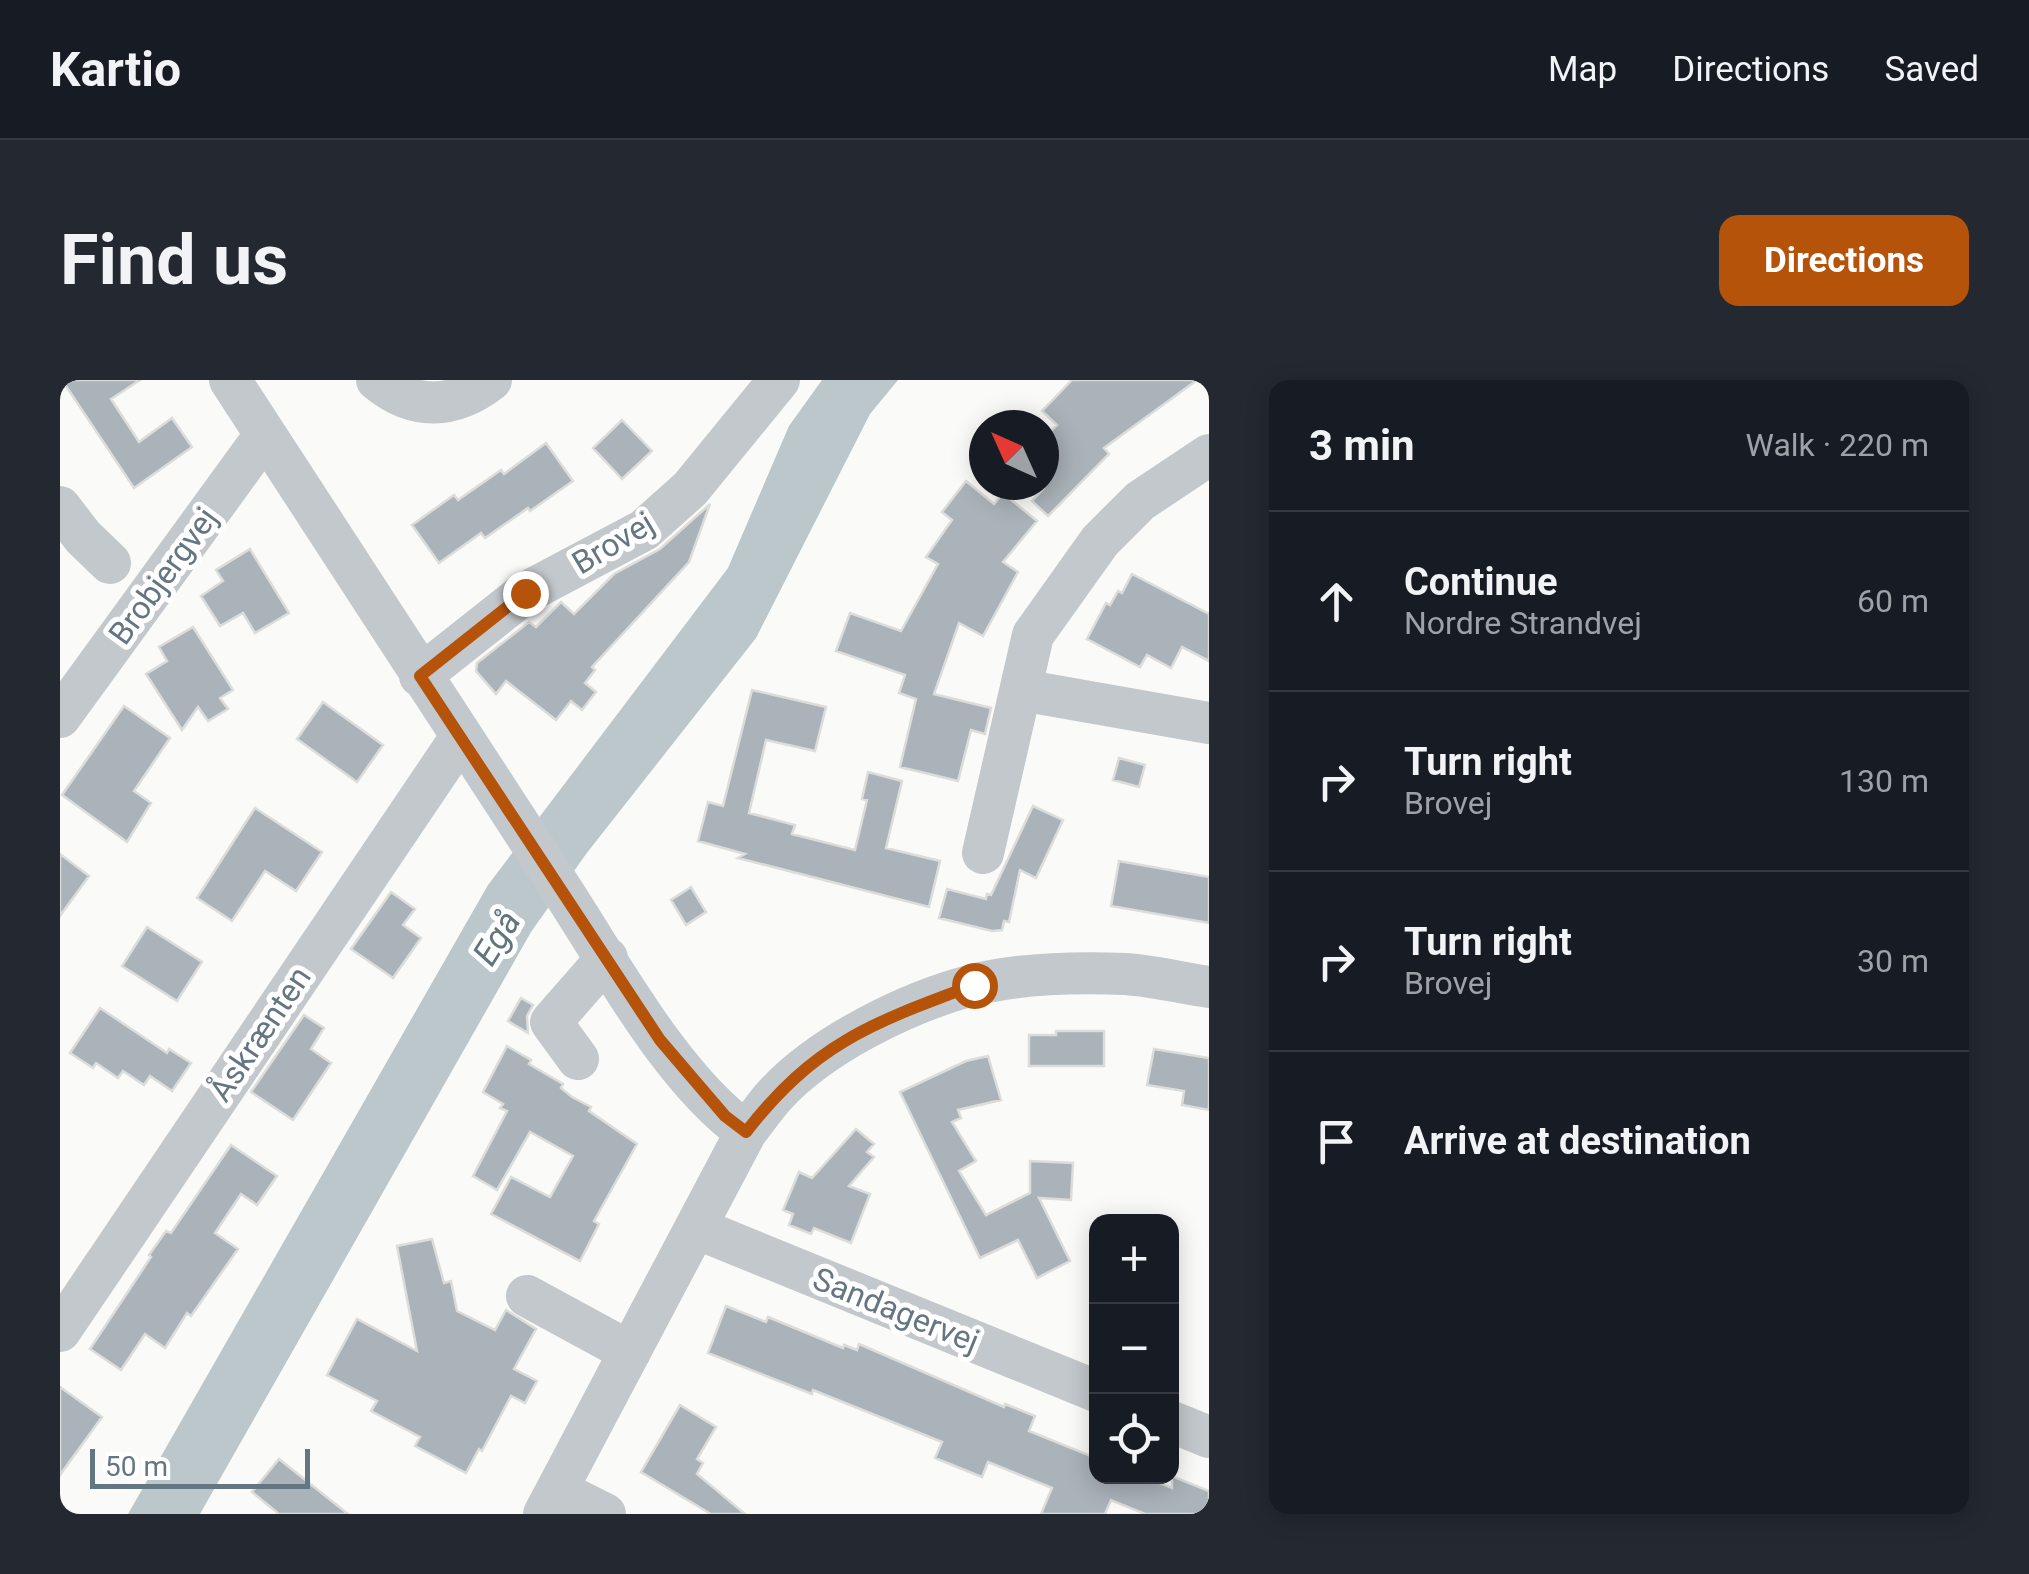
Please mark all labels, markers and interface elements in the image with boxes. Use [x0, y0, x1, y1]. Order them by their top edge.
text: Kartio [50, 41, 181, 98]
text: Map [1548, 49, 1617, 90]
text: Directions [1672, 49, 1829, 90]
text: Saved [1884, 49, 1979, 90]
button: Directions [1719, 215, 1969, 306]
text: Find us [60, 219, 288, 301]
north arrow [969, 410, 1059, 500]
text: 3 min [1309, 421, 1415, 470]
text: Walk · 220 m [1746, 426, 1929, 464]
street label: Brobjergvej [101, 500, 225, 652]
street label: Brovej [565, 504, 661, 582]
text: Continue [1404, 560, 1558, 604]
route end [503, 571, 549, 617]
icon: ahead [1309, 574, 1364, 629]
text: 60 m [1857, 582, 1929, 620]
text: Nordre Strandvej [1404, 604, 1642, 642]
text: Turn right [1404, 740, 1572, 784]
icon: right [1309, 754, 1364, 809]
text: 130 m [1839, 762, 1929, 800]
text: Brovej [1404, 784, 1492, 822]
water label: Egå [465, 903, 529, 973]
text: Turn right [1404, 920, 1572, 964]
icon: right [1309, 934, 1364, 989]
text: 30 m [1857, 942, 1929, 980]
street label: Åskrænten [200, 959, 319, 1109]
route start [952, 963, 998, 1009]
text: Brovej [1404, 964, 1492, 1002]
icon: arrive [1309, 1114, 1364, 1169]
text: Arrive at destination [1404, 1119, 1751, 1163]
map controls [1089, 1214, 1179, 1484]
button: + [1089, 1214, 1179, 1304]
street label: Sandagervej [808, 1260, 984, 1360]
button: − [1089, 1304, 1179, 1394]
button: locate [1089, 1394, 1179, 1484]
scale bar [90, 1444, 310, 1488]
text: 50 m [105, 1450, 168, 1483]

